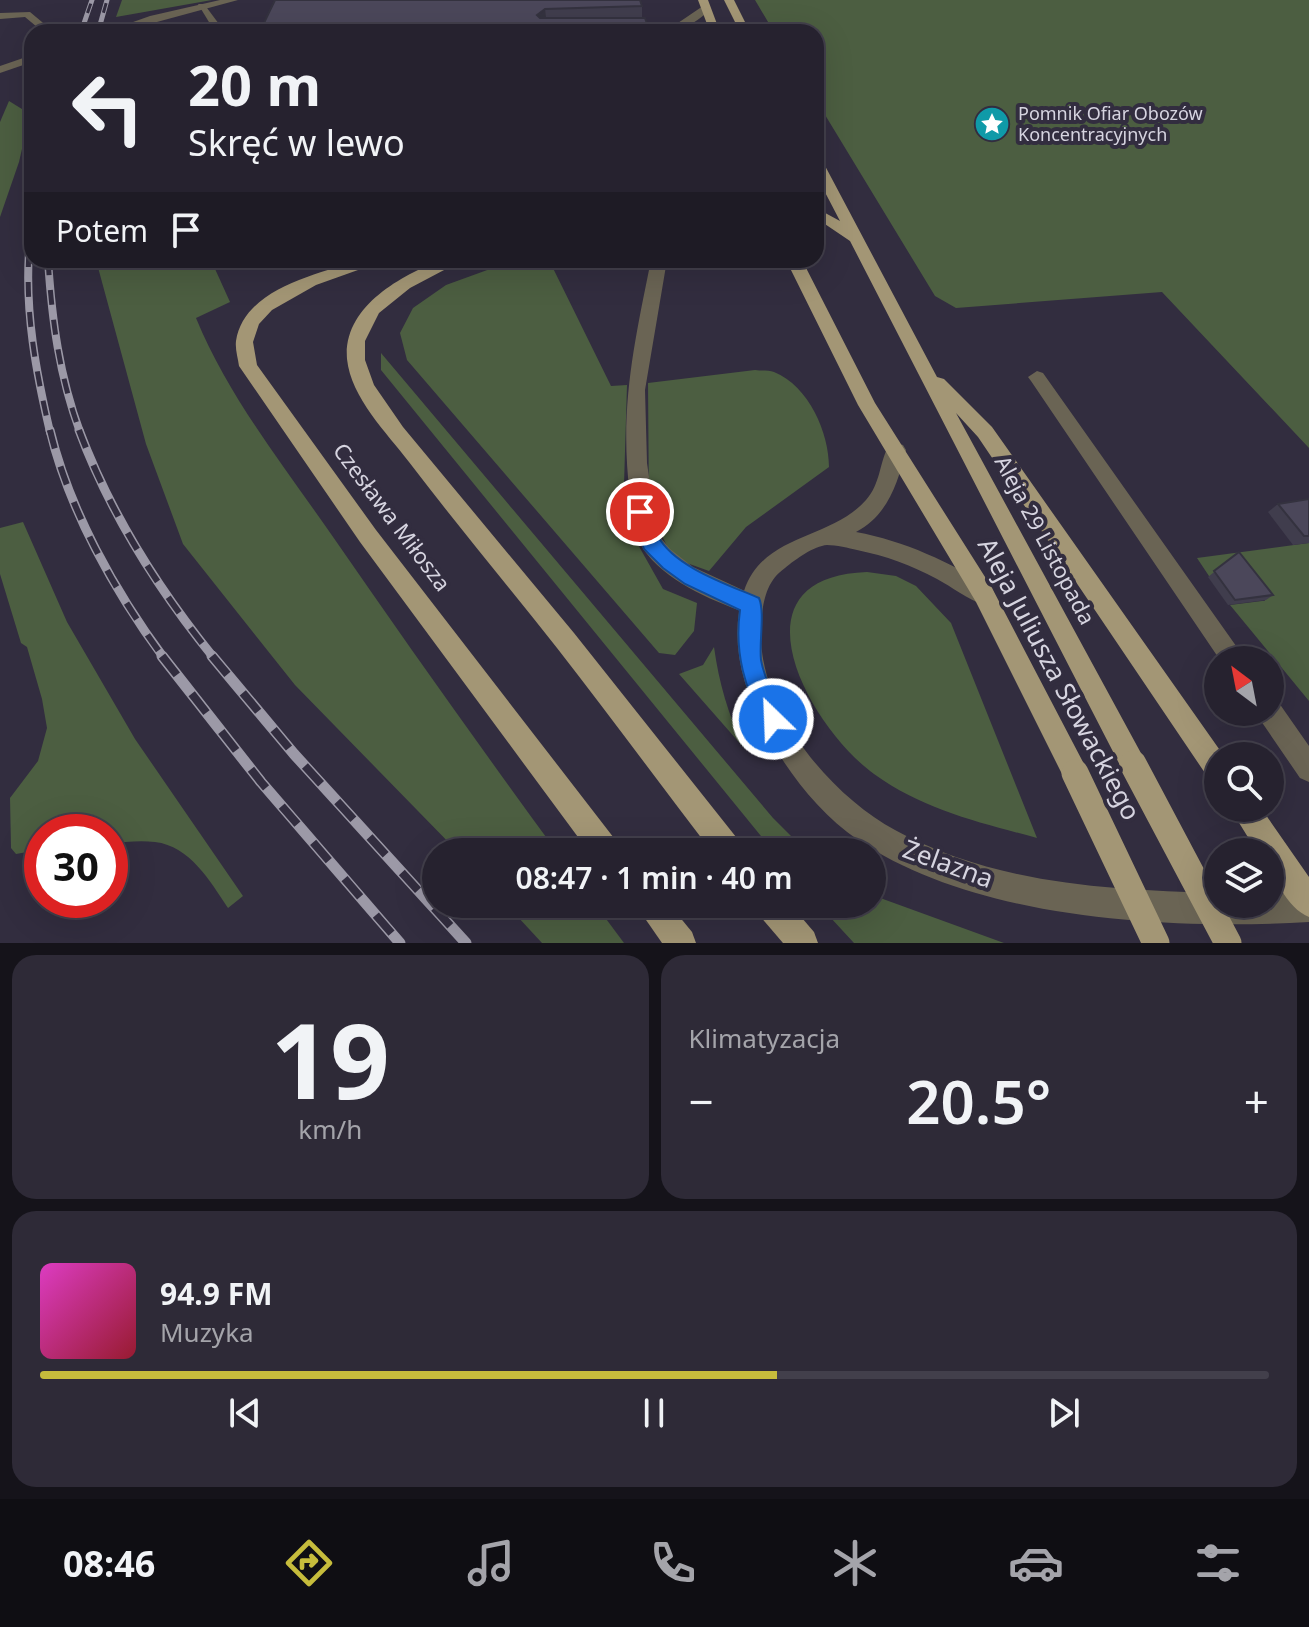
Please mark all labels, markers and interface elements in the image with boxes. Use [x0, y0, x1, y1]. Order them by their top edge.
text: 20 m [188, 46, 321, 122]
icon: left [56, 56, 160, 160]
place label: Pomnik Ofiar Obozów Koncentracyjnych [1018, 101, 1203, 146]
place icon: Pomnik Ofiar Obozów Koncentracyjnych [973, 105, 1011, 143]
text: Skręć w lewo [188, 118, 405, 167]
icon: arrive [164, 208, 208, 252]
text: Potem [56, 210, 148, 251]
street label: Czesława Miłosza [327, 436, 458, 597]
street label: Aleja 29 Listopada [989, 450, 1103, 629]
pin [606, 478, 674, 546]
icon: arrive [618, 490, 662, 534]
street label: Aleja Juliusza Słowackiego [970, 531, 1150, 826]
north arrow [1204, 646, 1284, 726]
map controls [1204, 646, 1284, 918]
position arrow [731, 677, 815, 761]
button: search [1204, 742, 1284, 822]
speed limit sign: 30 [24, 814, 128, 918]
street label: Żelazna [898, 830, 999, 896]
button: layers [1204, 838, 1284, 918]
text: 08:47 · 1 min · 40 m [516, 857, 793, 898]
text: 19 [271, 988, 390, 1129]
text: Klimatyzacja [689, 1020, 840, 1056]
text: 20.5° [906, 1060, 1051, 1142]
text: − [689, 1071, 714, 1131]
text: + [1244, 1071, 1269, 1131]
text: km/h [298, 1111, 362, 1147]
text: 94.9 FM [160, 1273, 272, 1314]
text: Muzyka [160, 1314, 254, 1350]
icon: previous [223, 1391, 267, 1435]
icon: pause [632, 1391, 676, 1435]
icon: next [1042, 1391, 1086, 1435]
icon: directions [281, 1535, 337, 1591]
icon: music [463, 1535, 519, 1591]
icon: phone [645, 1535, 701, 1591]
icon: climate [827, 1535, 883, 1591]
icon: car [1008, 1535, 1064, 1591]
icon: filters [1190, 1535, 1246, 1591]
text: 08:46 [63, 1539, 155, 1588]

